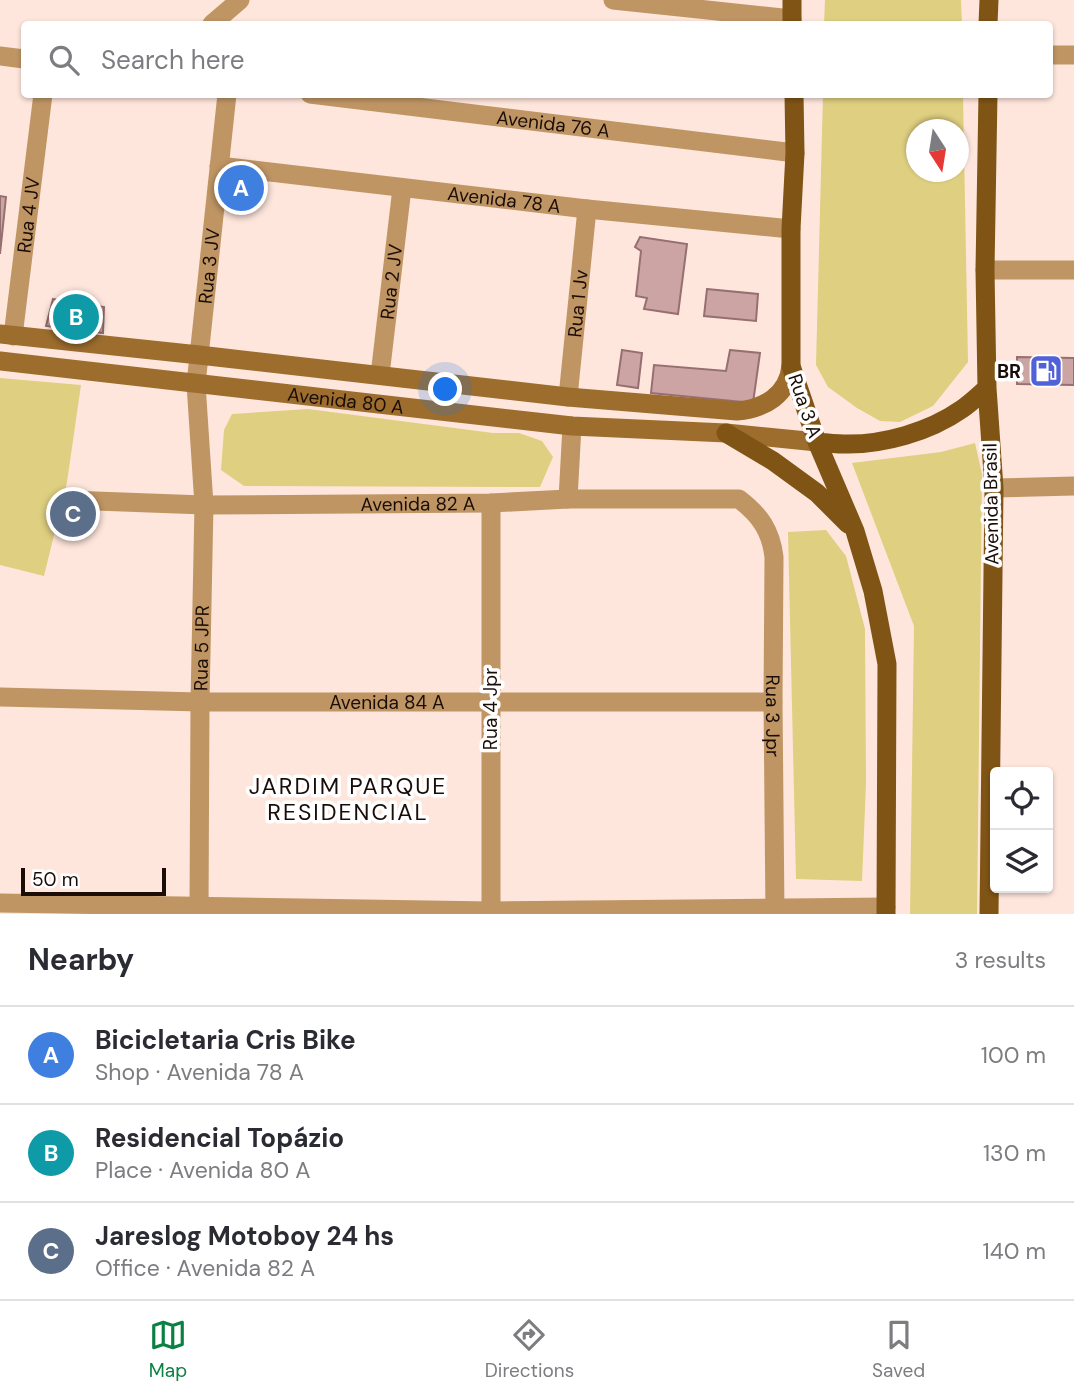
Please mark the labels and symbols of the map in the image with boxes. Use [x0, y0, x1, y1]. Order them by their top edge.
street label: Avenida 76 A [495, 104, 612, 143]
north arrow [906, 119, 969, 182]
pin: A [218, 162, 264, 214]
street label: Rua 4 JV [11, 175, 45, 254]
street label: Avenida 78 A [446, 180, 562, 218]
street label: Rua 3 JV [192, 227, 225, 305]
street label: Rua 2 JV [374, 242, 408, 321]
street label: Rua 1 Jv [562, 268, 593, 339]
pin: B [53, 291, 99, 343]
fuel station icon: BR [1027, 352, 1065, 390]
place label: BR [997, 359, 1021, 384]
street label: Rua 3 A [782, 371, 828, 442]
your location [428, 372, 462, 406]
street label: Avenida 80 A [286, 381, 406, 419]
street label: Avenida Brasil [977, 443, 1005, 565]
pin: C [50, 488, 96, 540]
street label: Avenida 82 A [360, 491, 476, 516]
street label: Rua 5 JPR [188, 605, 214, 691]
street label: Rua 4 Jpr [478, 668, 503, 750]
street label: Rua 3 Jpr [760, 675, 786, 757]
street label: Avenida 84 A [329, 690, 445, 715]
district label: JARDIM PARQUE RESIDENCIAL [249, 771, 447, 827]
scale bar [21, 865, 166, 897]

